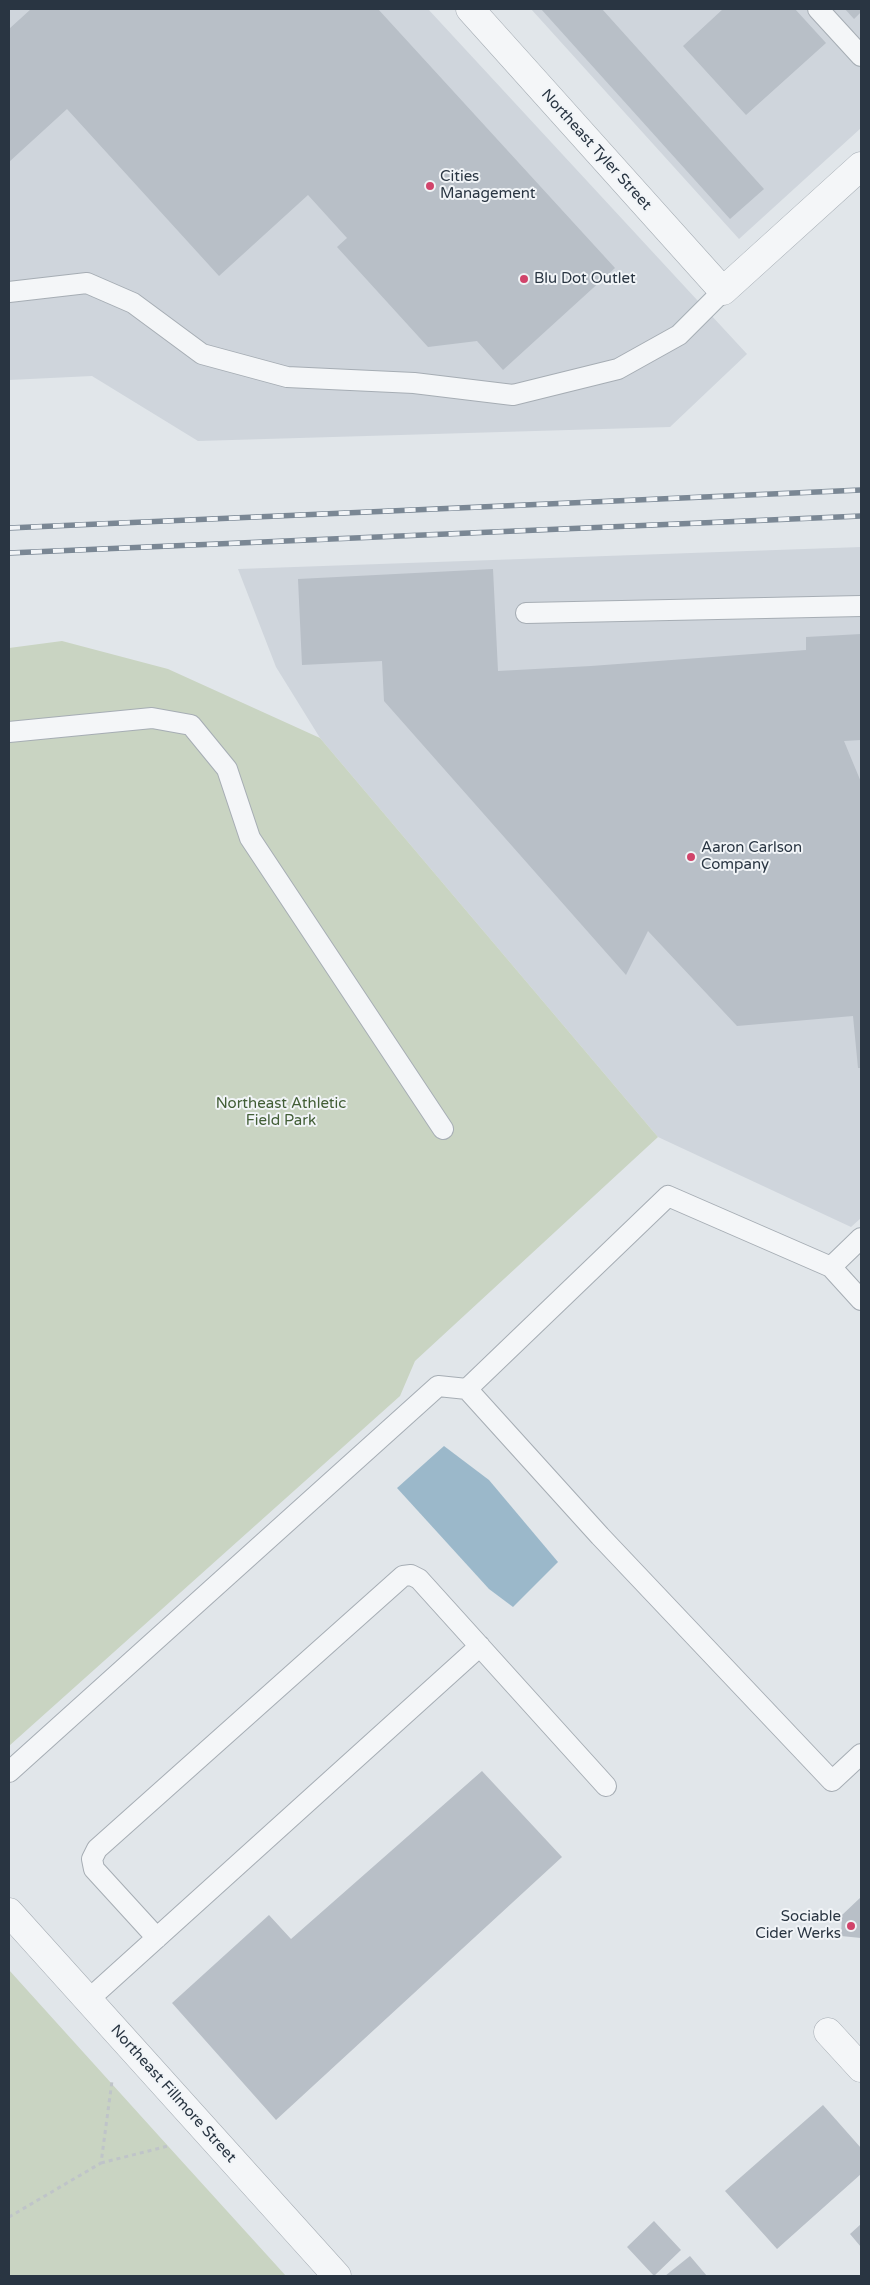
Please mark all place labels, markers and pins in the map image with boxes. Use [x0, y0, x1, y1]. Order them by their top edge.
place label: Cities Management [440, 168, 535, 203]
marker: Cities Management [424, 180, 436, 192]
place label: Blu Dot Outlet [534, 270, 636, 288]
marker: Blu Dot Outlet [518, 273, 530, 285]
place label: Aaron Carlson Company [701, 839, 802, 874]
marker: Aaron Carlson Company [685, 851, 697, 863]
place label: Sociable Cider Werks [755, 1908, 841, 1943]
marker: Sociable Cider Werks [845, 1920, 857, 1932]

